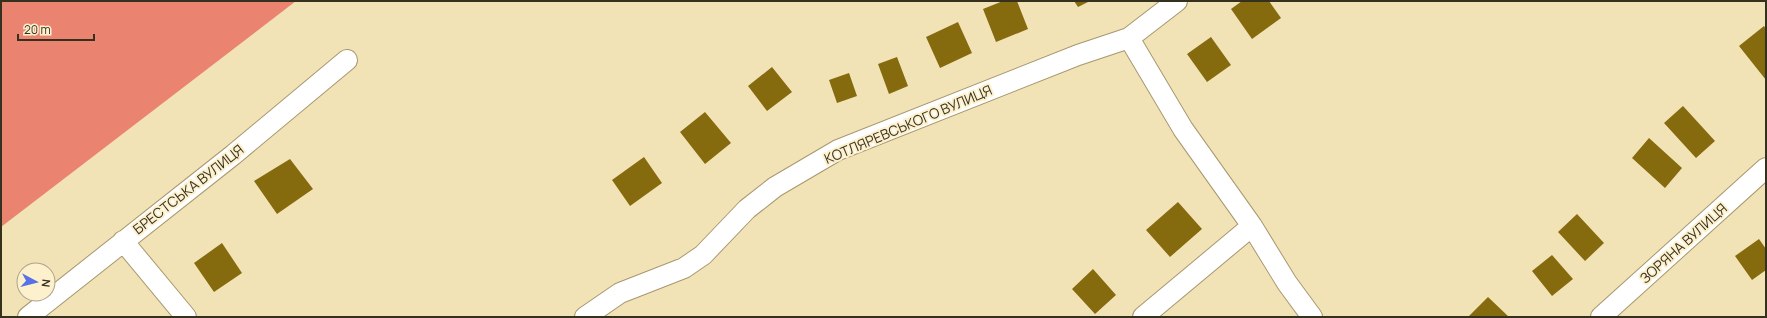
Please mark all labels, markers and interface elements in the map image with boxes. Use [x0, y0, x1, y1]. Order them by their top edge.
scale bar [18, 16, 94, 42]
text: 20 m [24, 21, 51, 38]
street label: КОТЛЯРЕВСЬКОГО ВУЛИЦЯ [821, 80, 995, 168]
street label: БРЕСТСЬКА ВУЛИЦЯ [129, 140, 247, 238]
street label: ЗОРЯНА ВУЛИЦЯ [1635, 199, 1731, 287]
north arrow [16, 262, 56, 302]
text: N [38, 278, 54, 288]

